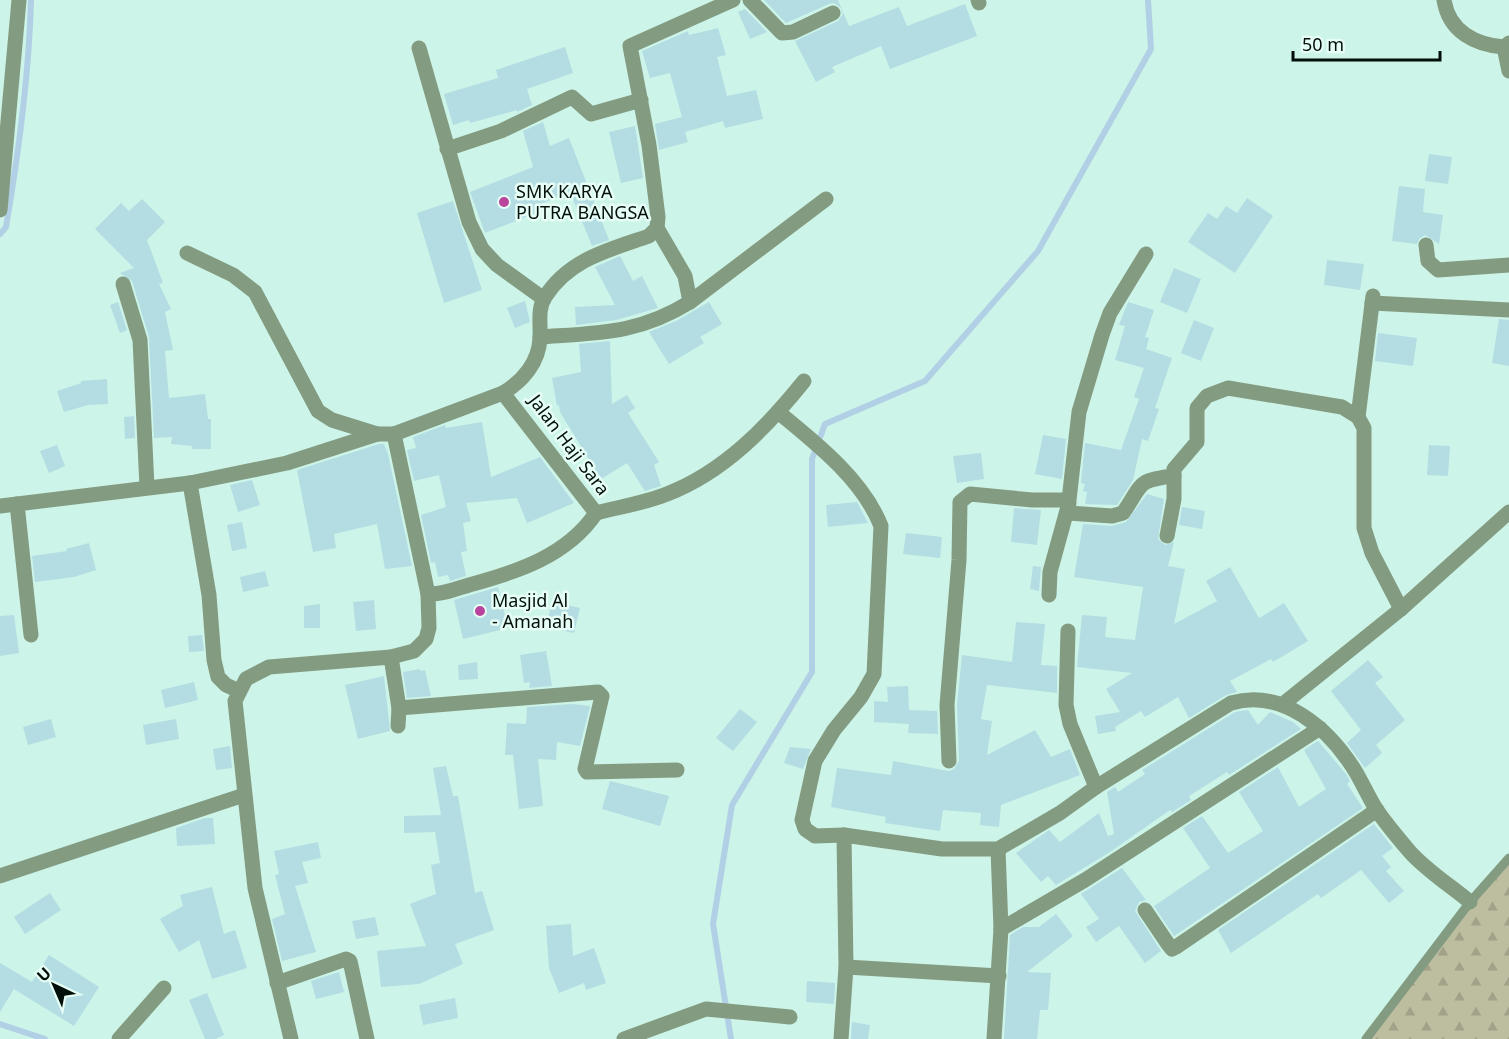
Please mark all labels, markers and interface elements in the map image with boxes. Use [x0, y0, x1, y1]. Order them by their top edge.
scale bar [1293, 24, 1440, 62]
text: 50 m [1302, 32, 1344, 56]
place label: SMK KARYA PUTRA BANGSA [516, 179, 649, 224]
marker: SMK KARYA PUTRA BANGSA [497, 195, 511, 209]
street label: Jalan Haji Sara [523, 388, 616, 500]
place label: Masjid Al - Amanah [492, 588, 573, 633]
marker: Masjid Al - Amanah [473, 604, 487, 618]
north arrow [24, 955, 84, 1015]
text: U [32, 962, 56, 986]

